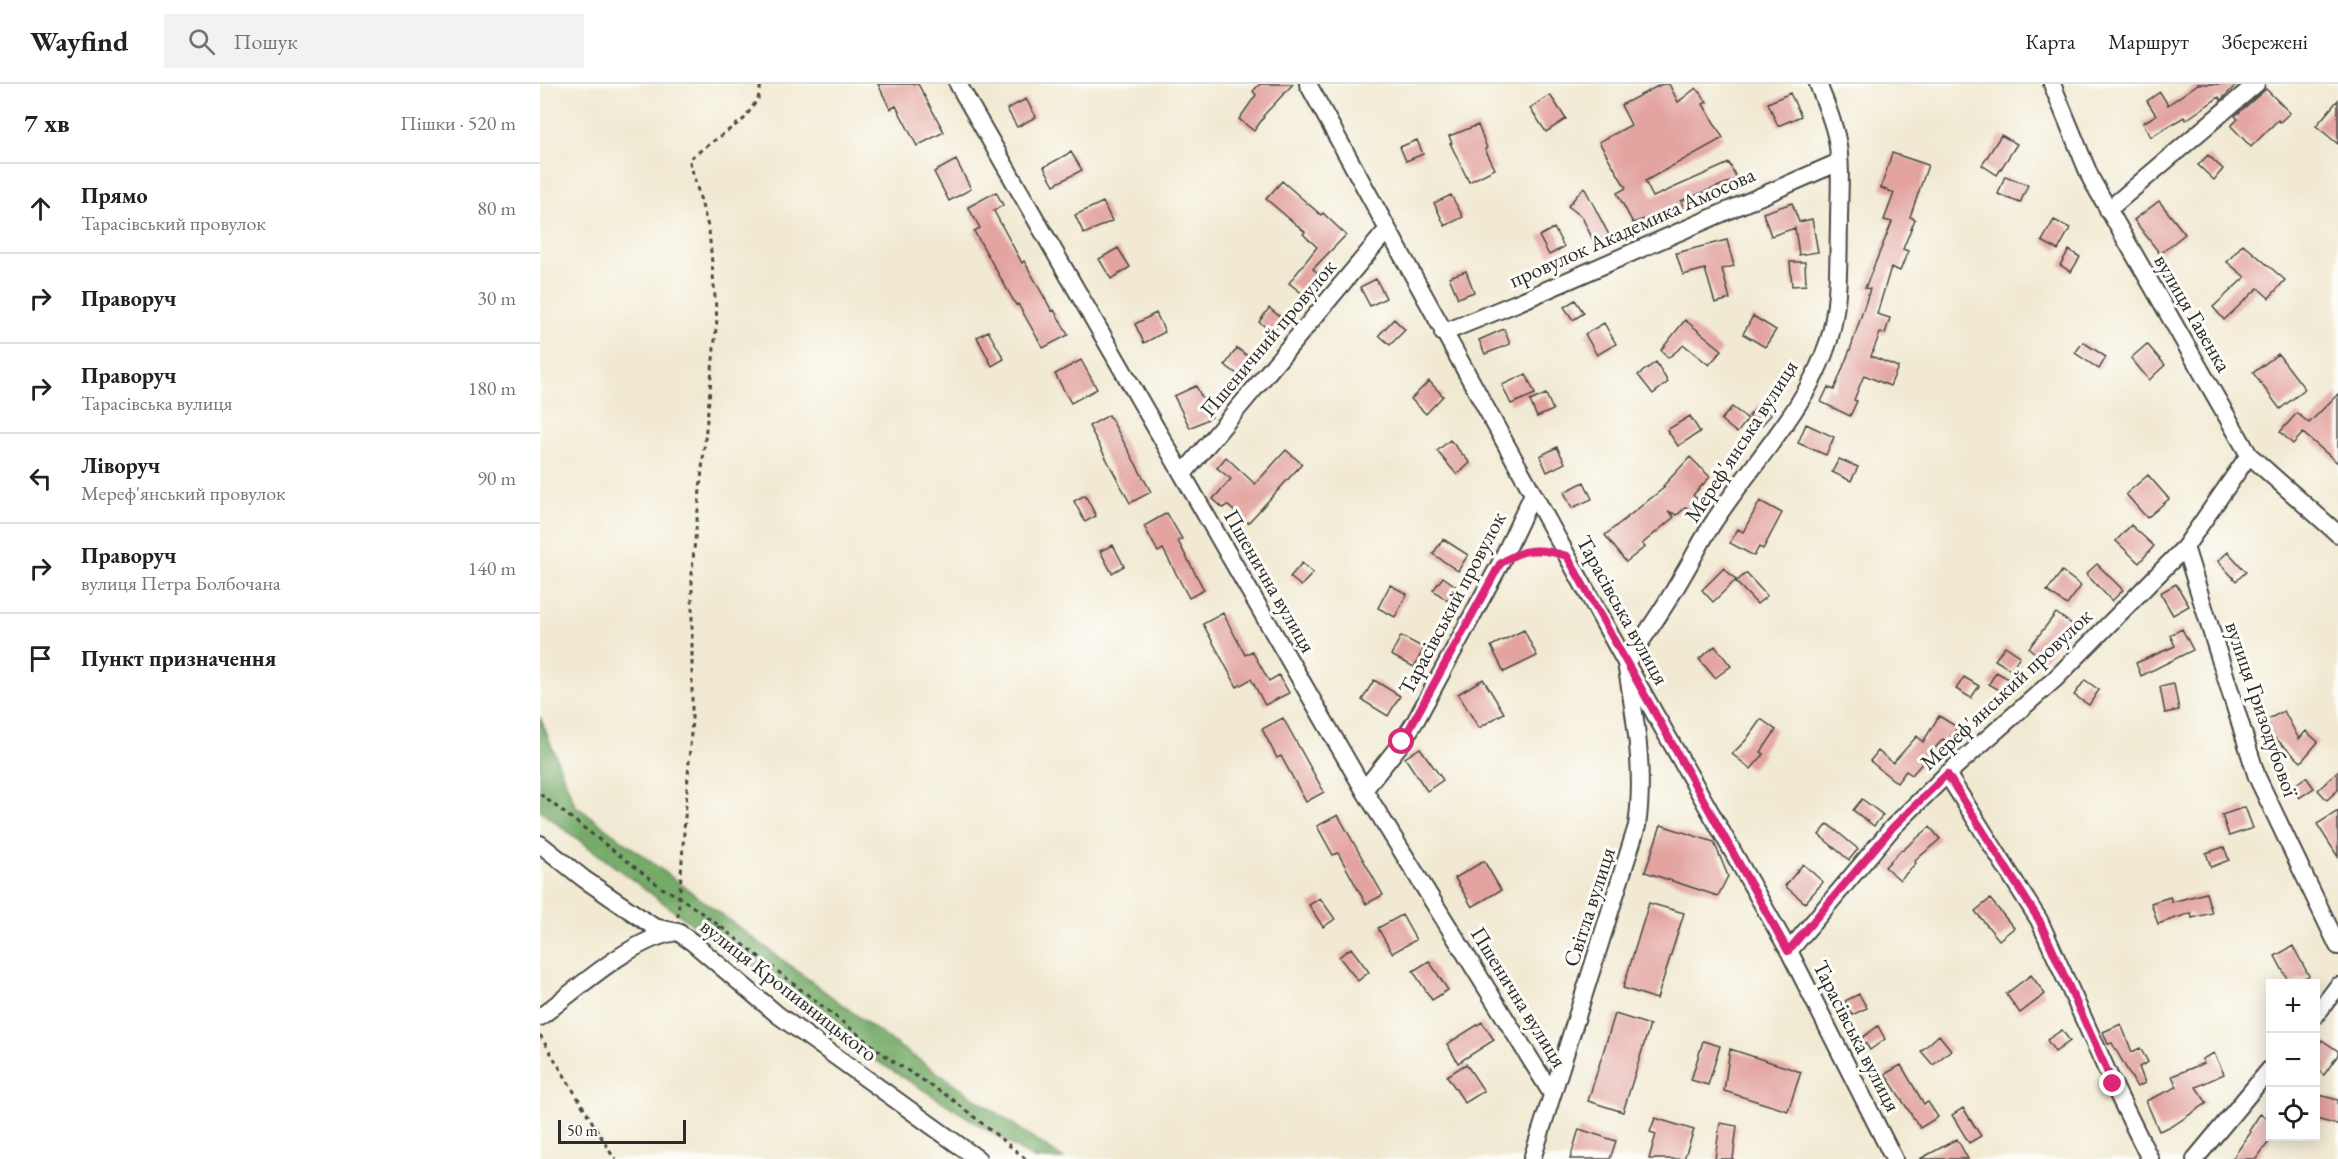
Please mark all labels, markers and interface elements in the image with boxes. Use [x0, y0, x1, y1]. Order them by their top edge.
search box [164, 14, 584, 68]
text: Wayfind [30, 23, 128, 59]
icon: search [185, 25, 218, 58]
text: Пошук [233, 27, 298, 56]
text: Карта [2025, 28, 2075, 55]
text: Маршрут [2108, 28, 2189, 55]
text: Збережені [2222, 28, 2308, 55]
text: 7 хв [24, 106, 70, 140]
text: Пішки · 520 m [400, 110, 516, 136]
street label: провулок Академика Амосова [1504, 159, 1760, 294]
text: Прямо [81, 181, 148, 210]
icon: ahead [24, 192, 57, 225]
text: 80 m [477, 195, 516, 221]
text: Тарасівський провулок [81, 210, 266, 236]
street label: вулиця Гавенка [2147, 249, 2239, 378]
street label: Пшеничний провулок [1193, 253, 1343, 423]
icon: right [24, 282, 57, 315]
text: Праворуч [81, 284, 177, 313]
text: 30 m [477, 285, 516, 311]
street label: Мереф'янська вулиця [1678, 354, 1805, 528]
text: Праворуч [81, 361, 177, 390]
icon: right [24, 372, 57, 405]
text: 180 m [468, 375, 516, 401]
text: Тарасівська вулиця [81, 390, 232, 416]
text: Ліворуч [81, 451, 160, 480]
icon: left [24, 462, 57, 495]
text: 90 m [477, 465, 516, 491]
text: Мереф'янський провулок [81, 480, 286, 506]
street label: Пшенична вулиця [1217, 504, 1323, 658]
street label: Тарасівський провулок [1391, 506, 1513, 700]
street label: Тарасівська вулиця [1570, 530, 1676, 690]
text: Праворуч [81, 541, 177, 570]
icon: right [24, 552, 57, 585]
text: 140 m [468, 555, 516, 581]
text: вулиця Петра Болбочана [81, 570, 281, 596]
street label: Мереф'янський провулок [1914, 601, 2099, 776]
street label: вулиця Гризодубової [2218, 618, 2306, 801]
icon: arrive [24, 642, 57, 675]
text: Пункт призначення [81, 644, 276, 673]
route start [1388, 728, 1414, 754]
street label: Світла вулиця [1556, 843, 1622, 970]
street label: вулиця Кропивницького [694, 912, 884, 1068]
street label: Пшенична вулиця [1464, 921, 1574, 1073]
street label: Тарасівська вулиця [1806, 955, 1908, 1117]
map controls [2266, 979, 2320, 1141]
button: + [2266, 979, 2320, 1033]
button: − [2266, 1033, 2320, 1087]
route end [2099, 1070, 2125, 1096]
button: locate [2266, 1087, 2320, 1141]
scale bar [558, 1117, 686, 1144]
text: 50 m [567, 1120, 598, 1141]

